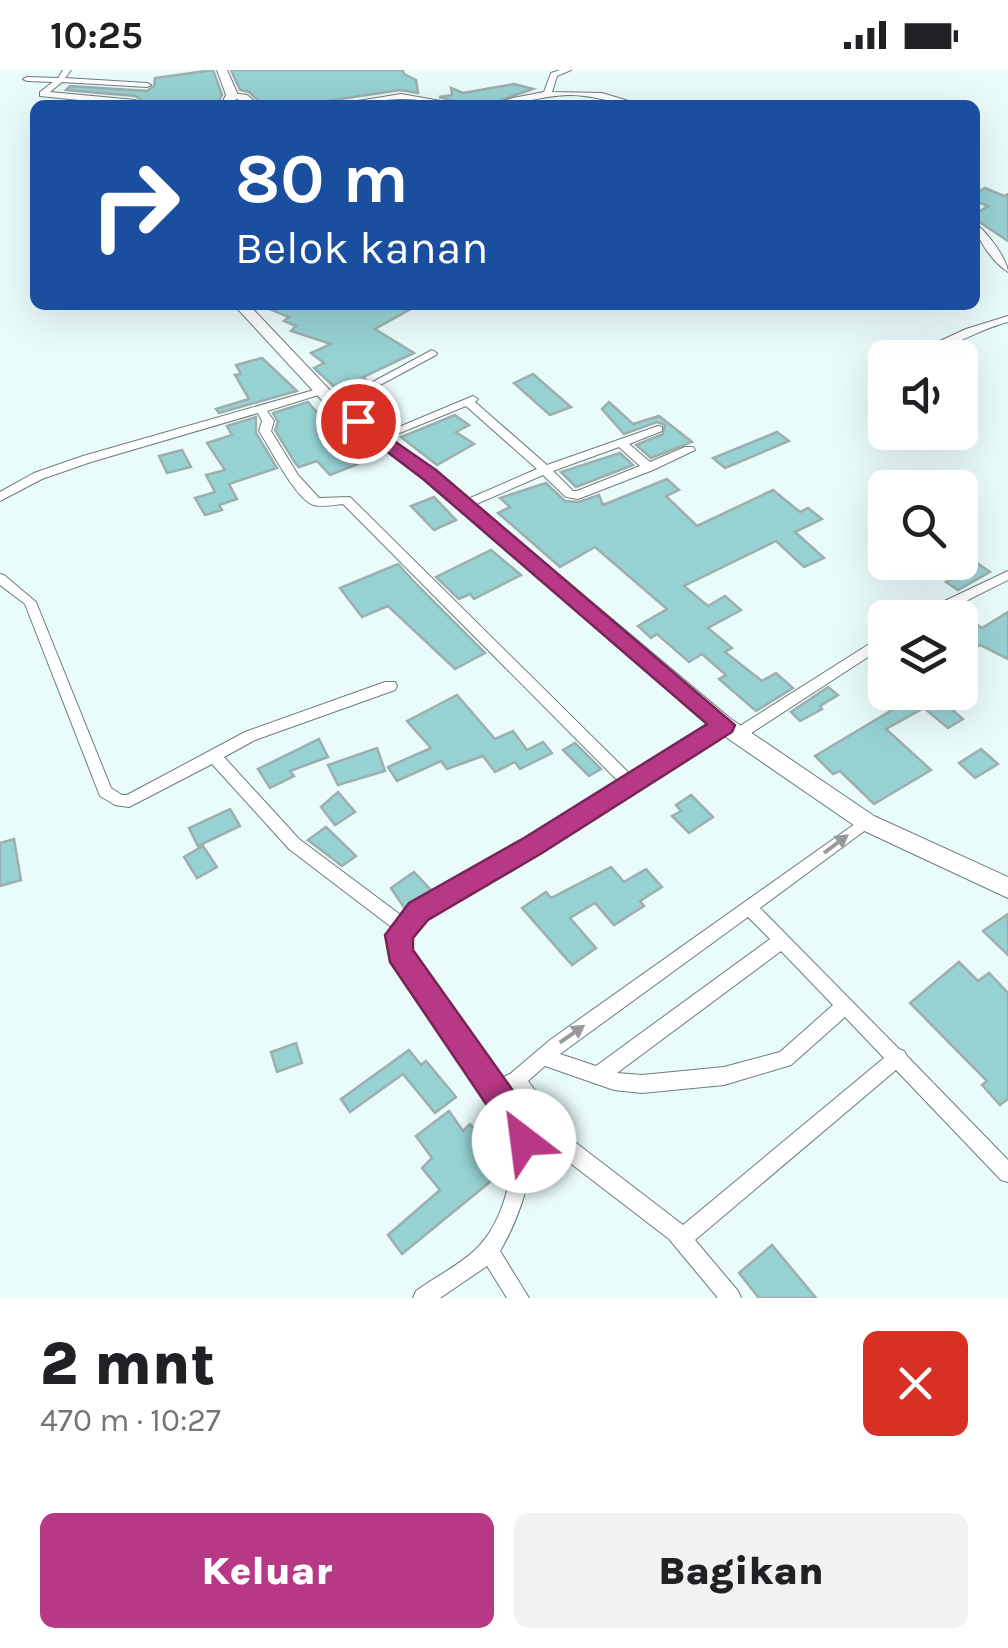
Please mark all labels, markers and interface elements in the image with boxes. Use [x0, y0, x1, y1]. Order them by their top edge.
text: 10:25 [50, 13, 143, 58]
text: 80 m [235, 138, 409, 220]
icon: right [70, 140, 200, 270]
text: Belok kanan [235, 222, 489, 274]
map controls [868, 340, 978, 710]
button: sound [868, 340, 978, 450]
pin [316, 379, 401, 464]
icon: arrive [331, 394, 386, 449]
button: search [868, 470, 978, 580]
button: layers [868, 600, 978, 710]
one-way arrow [823, 835, 849, 854]
one-way arrow [559, 1025, 586, 1044]
position arrow [472, 1089, 576, 1193]
text: 2 mnt [40, 1329, 215, 1399]
button: close [863, 1331, 968, 1436]
text: 470 m · 10:27 [40, 1402, 221, 1439]
button: Keluar [40, 1513, 494, 1628]
button: Bagikan [514, 1513, 968, 1628]

